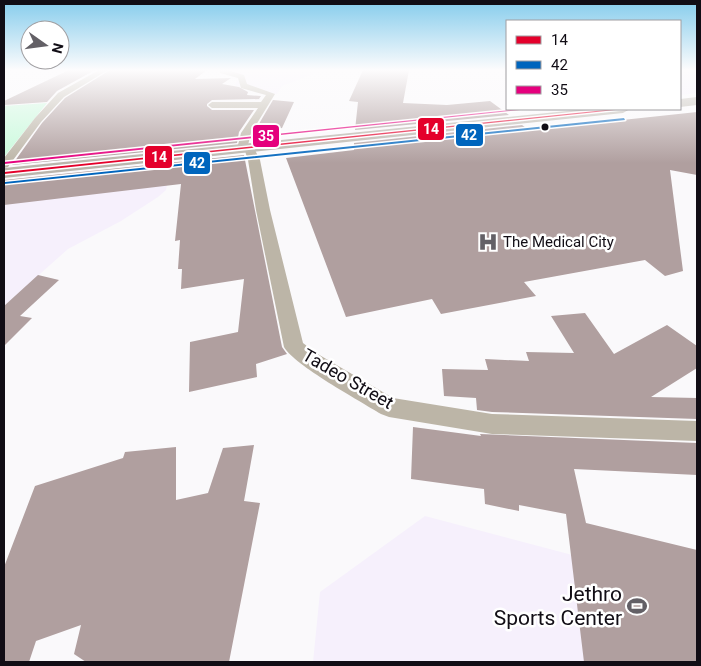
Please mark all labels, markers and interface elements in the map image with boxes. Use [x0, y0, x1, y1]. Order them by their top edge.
north arrow [20, 20, 70, 70]
legend [506, 20, 681, 110]
text: 14 [551, 31, 568, 49]
text: N [49, 41, 67, 55]
text: 42 [551, 56, 568, 74]
text: 35 [551, 81, 568, 99]
line badge: 14 [417, 117, 445, 141]
text: 14 [423, 121, 439, 137]
unlabelled marker [540, 122, 550, 132]
line badge: 42 [455, 123, 484, 147]
line badge: 35 [252, 124, 280, 148]
text: 42 [461, 127, 477, 143]
text: 35 [258, 128, 274, 144]
line badge: 14 [144, 145, 173, 169]
text: 14 [151, 149, 167, 165]
line badge: 42 [183, 151, 211, 175]
text: 42 [189, 155, 205, 171]
hospital icon: The Medical City [477, 231, 499, 253]
place label: The Medical City [503, 233, 614, 251]
street label: Tadeo Street [299, 344, 398, 413]
place label: Jethro Sports Center [494, 582, 622, 630]
sports icon: Jethro Sports Center [626, 595, 648, 617]

